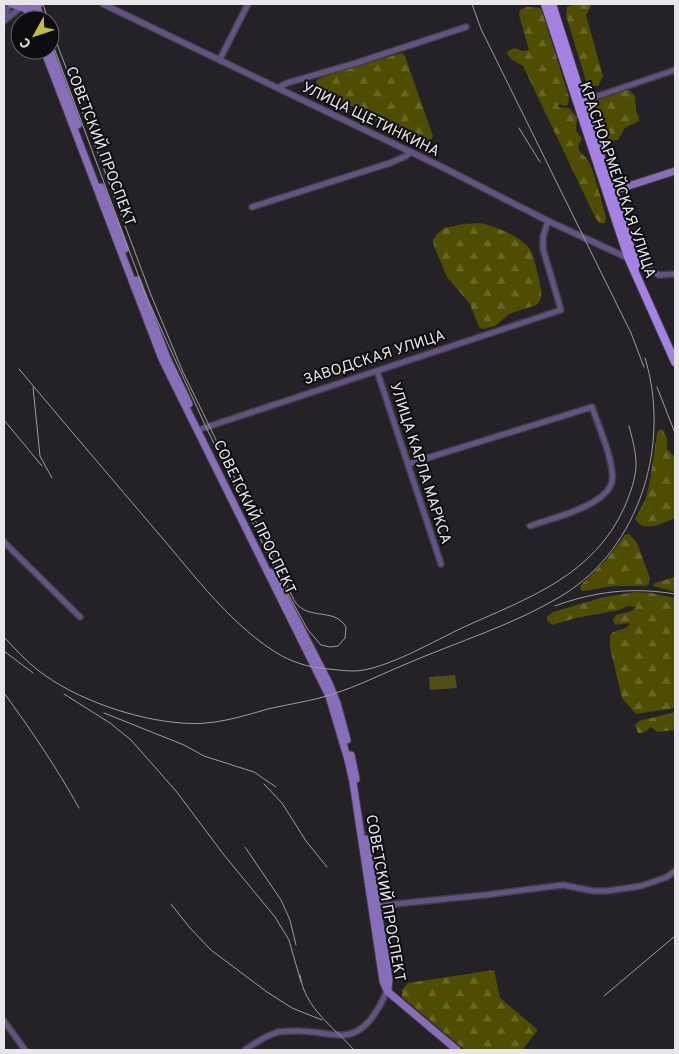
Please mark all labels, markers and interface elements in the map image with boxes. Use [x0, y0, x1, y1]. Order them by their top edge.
north arrow [10, 10, 60, 60]
text: С [17, 33, 36, 51]
street label: СОВЕТСКИЙ ПРОСПЕКТ [60, 63, 141, 229]
street label: УЛИЦА ЩЕТИНКИНА [298, 79, 442, 162]
street label: КРАСНОАРМЕЙСКАЯ УЛИЦА [574, 79, 661, 281]
street label: ЗАВОДСКАЯ УЛИЦА [301, 327, 448, 390]
street label: УЛИЦА КАРЛА МАРКСА [384, 380, 455, 547]
street label: СОВЕТСКИЙ ПРОСПЕКТ [208, 437, 301, 598]
street label: СОВЕТСКИЙ ПРОСПЕКТ [360, 813, 411, 983]

